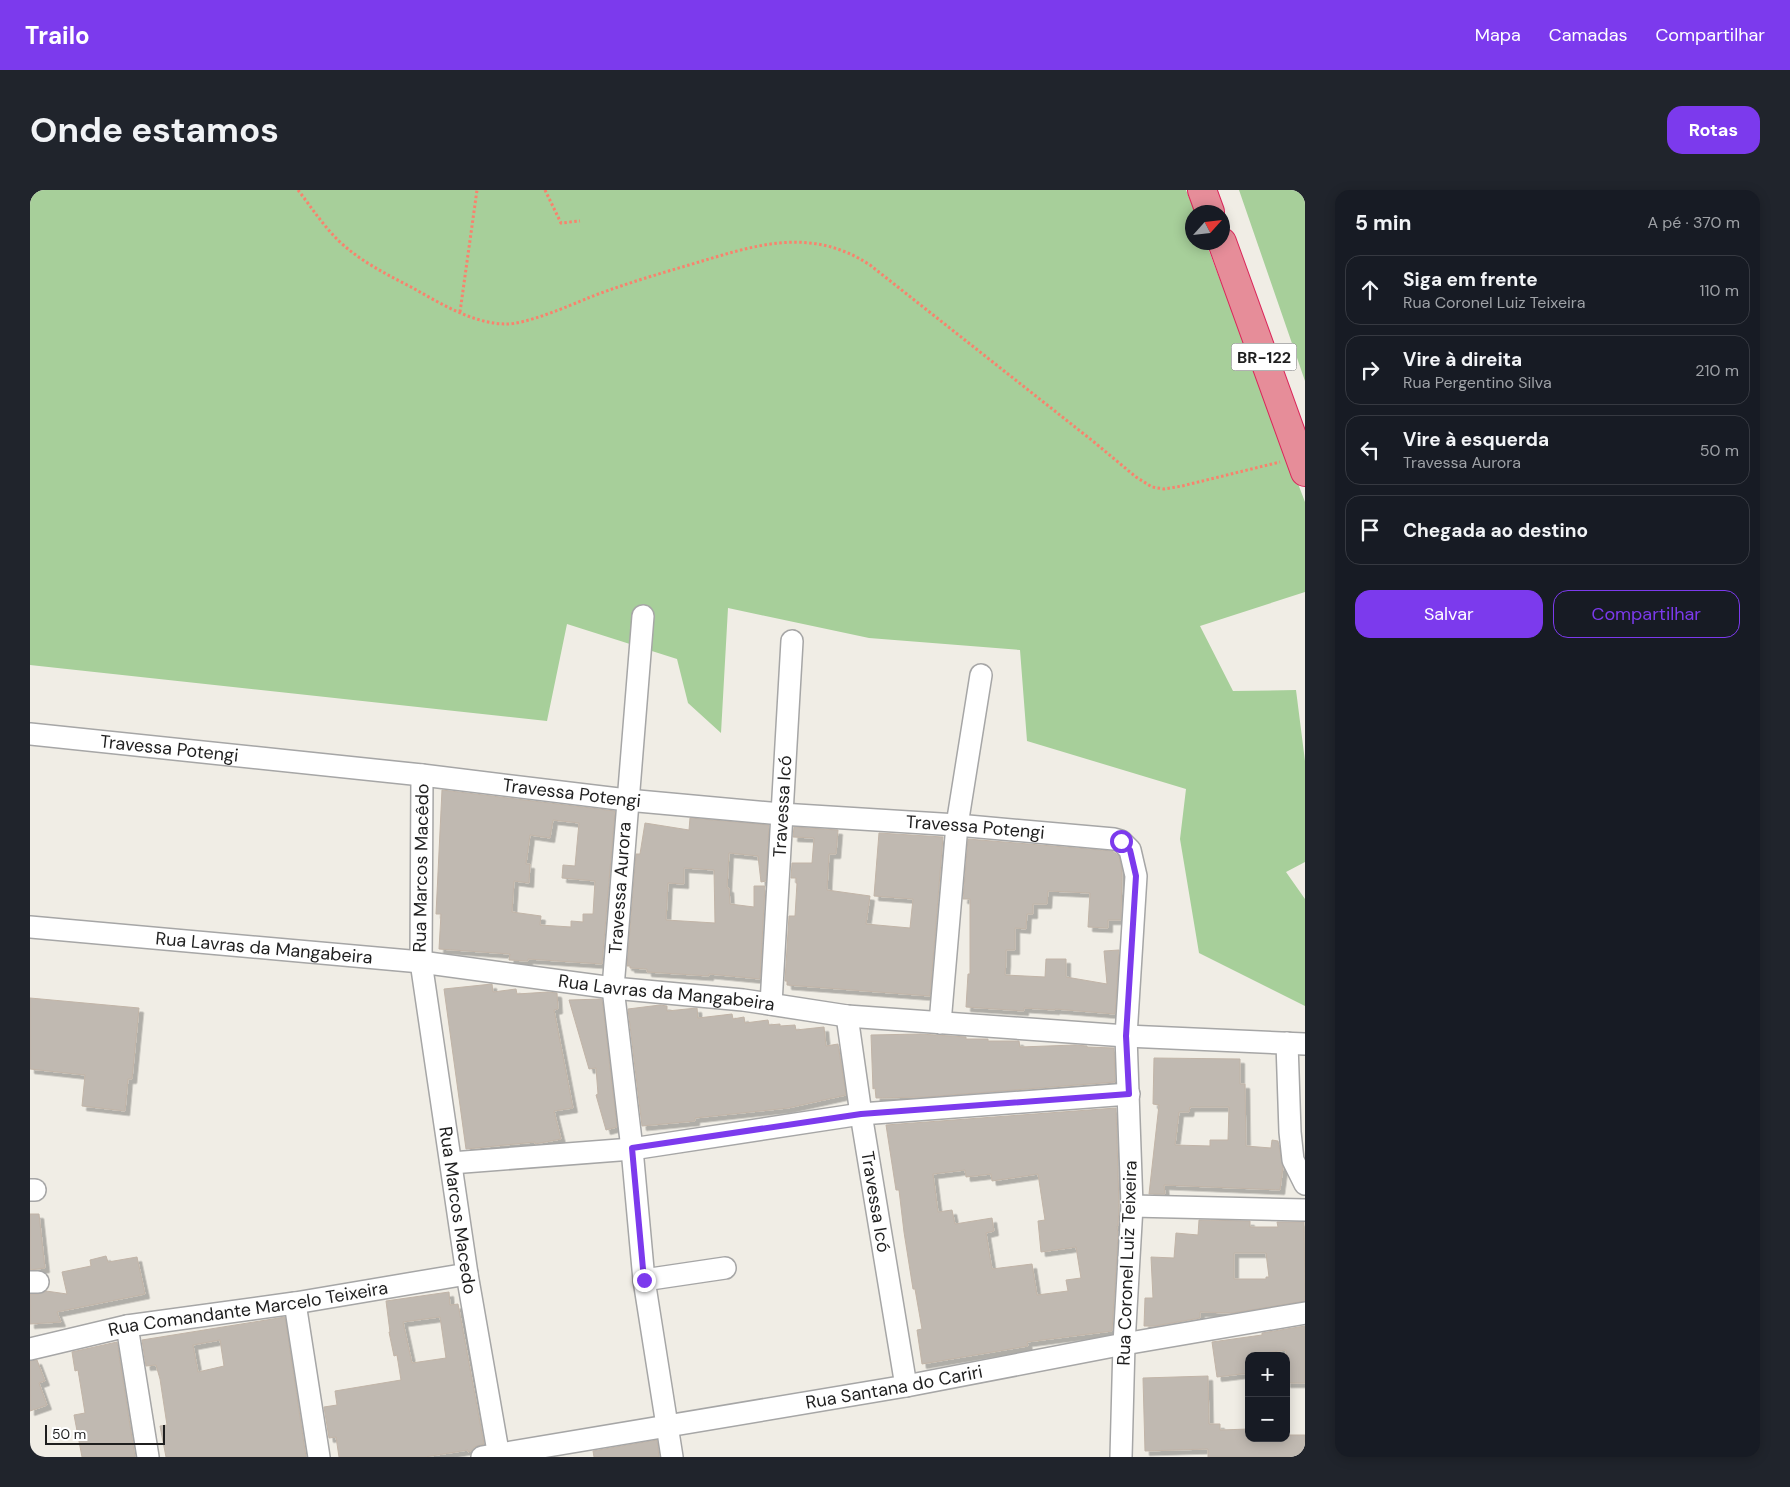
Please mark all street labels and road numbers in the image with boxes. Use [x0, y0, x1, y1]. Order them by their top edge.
road number: BR-122 [1232, 344, 1296, 370]
street label: Travessa Potengi [99, 729, 240, 768]
street label: Travessa Icó [767, 755, 797, 858]
street label: Travessa Potengi [501, 773, 642, 813]
street label: Rua Marcos Macêdo [408, 783, 434, 953]
street label: Travessa Potengi [905, 810, 1046, 845]
street label: Travessa Aurora [603, 821, 637, 955]
street label: Rua Lavras da Mangabeira [155, 926, 374, 970]
street label: Rua Lavras da Mangabeira [557, 969, 776, 1017]
street label: Rua Marcos Macedo [433, 1125, 482, 1296]
street label: Travessa Icó [855, 1149, 896, 1254]
street label: Rua Coronel Luiz Teixeira [1111, 1160, 1143, 1366]
street label: Rua Comandante Marcelo Teixeira [106, 1276, 390, 1342]
street label: Rua Santana do Cariri [804, 1359, 985, 1415]

